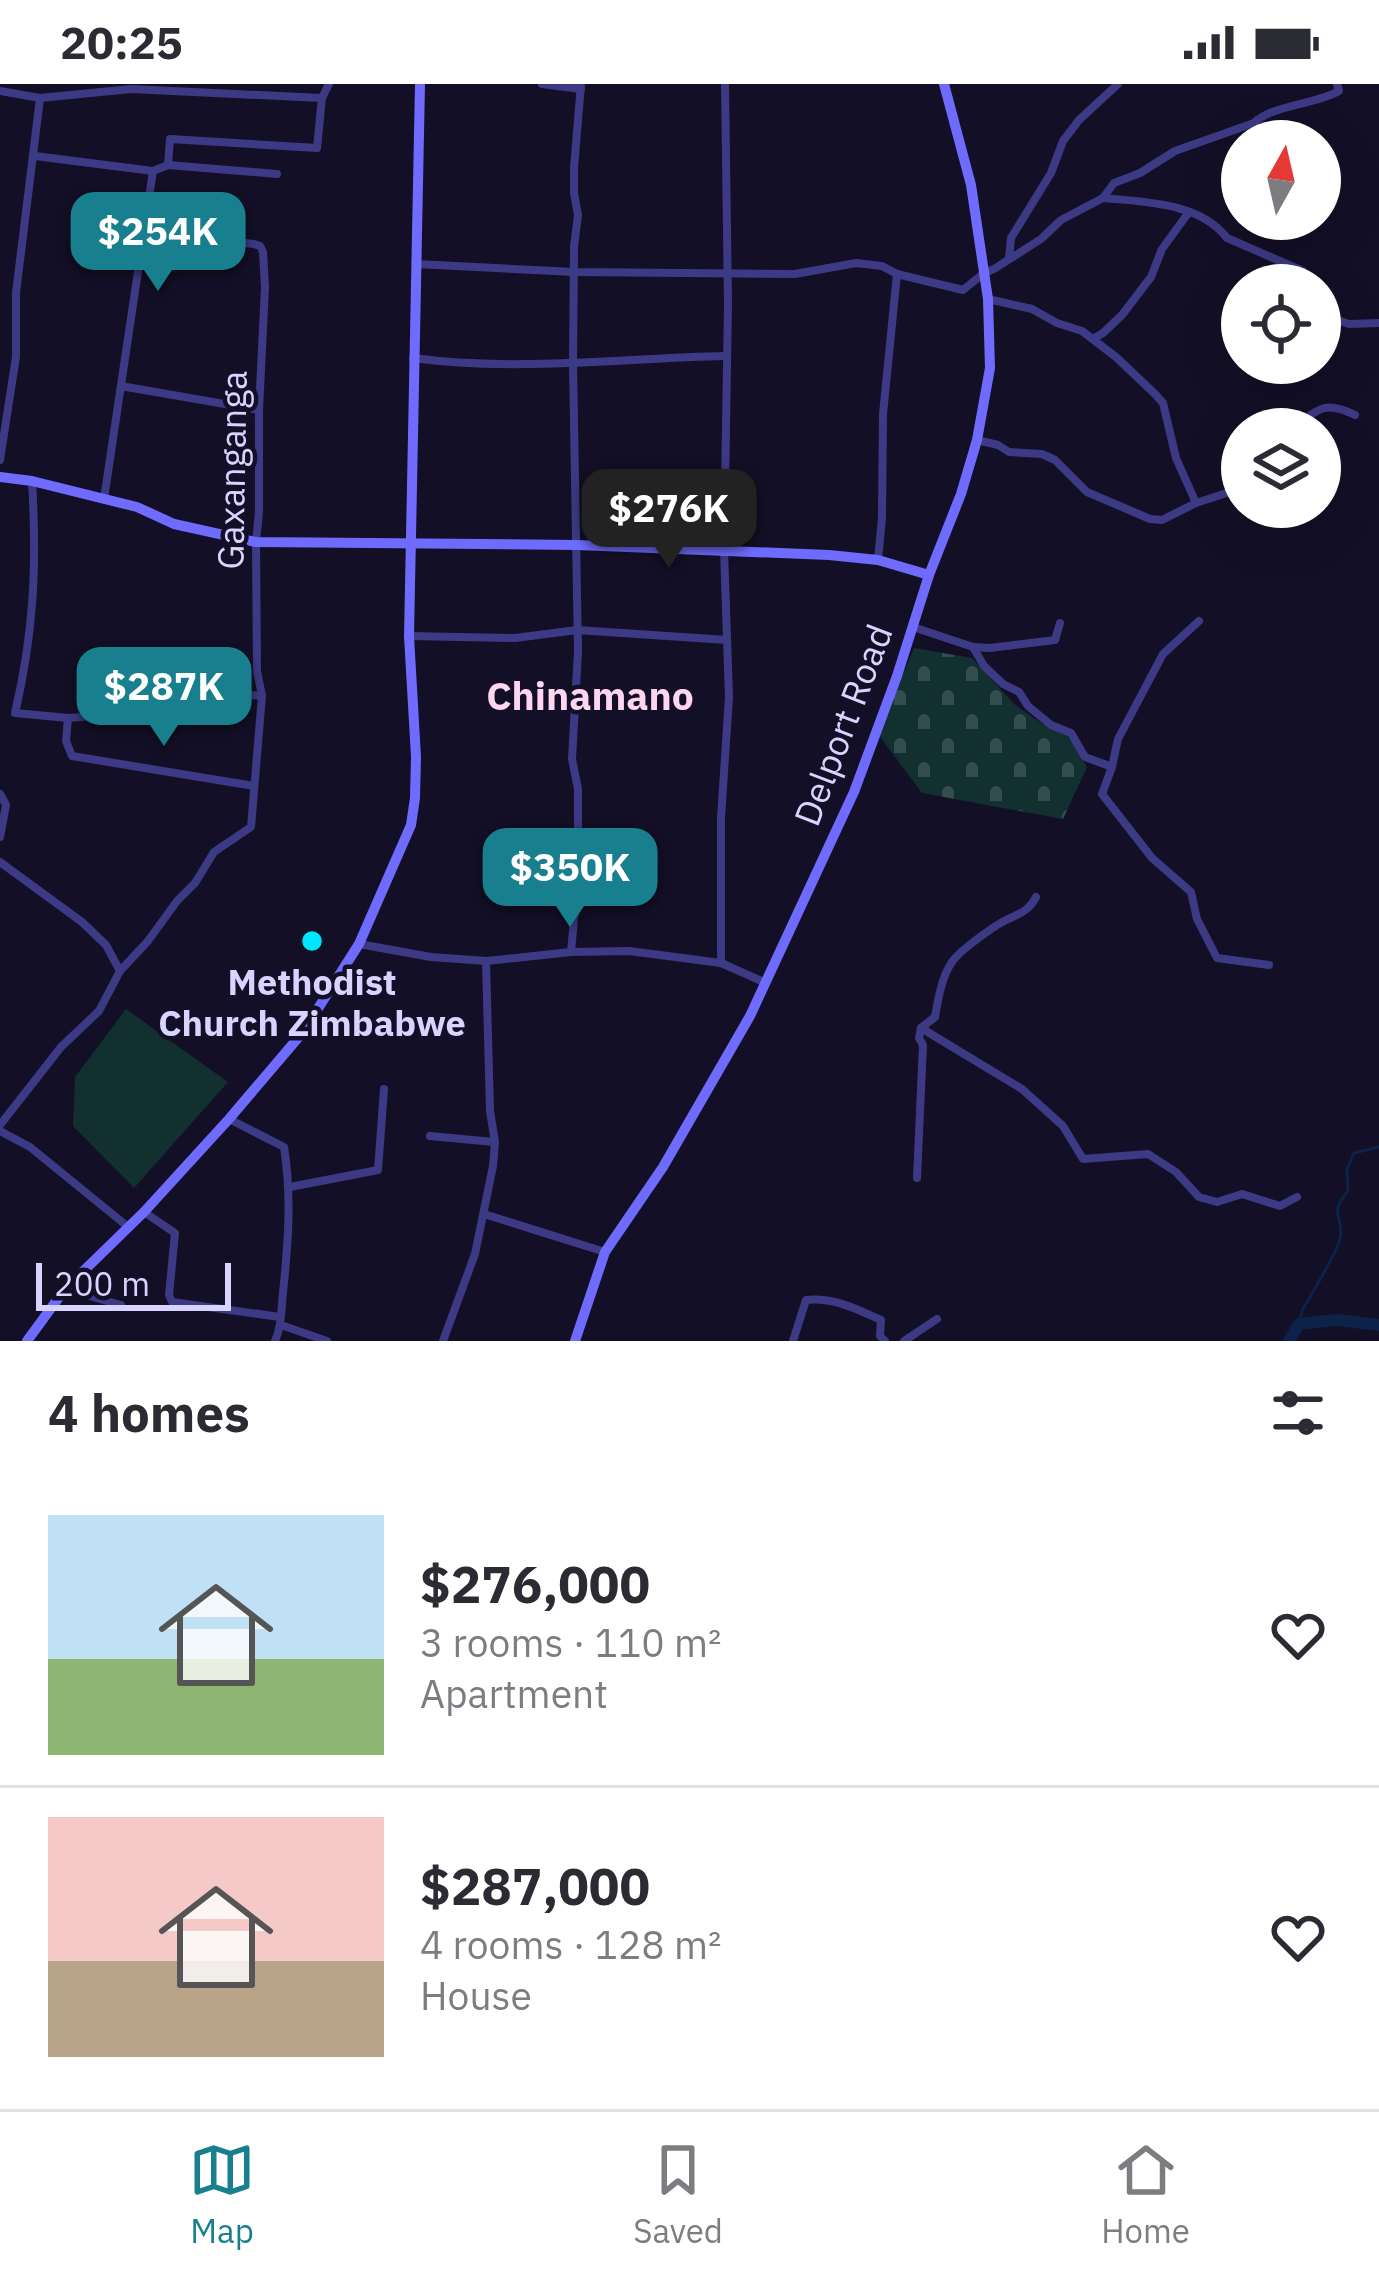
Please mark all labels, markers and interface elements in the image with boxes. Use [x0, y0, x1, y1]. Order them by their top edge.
text: 20:25 [60, 13, 183, 71]
north arrow [1221, 120, 1341, 240]
map controls [1221, 120, 1341, 528]
pin: $254K [74, 192, 242, 294]
text: $254K [98, 205, 218, 256]
button: locate [1221, 264, 1341, 384]
street label: Gaxanganga [206, 370, 257, 570]
button: layers [1221, 408, 1341, 528]
pin: $276K [585, 469, 753, 571]
text: $276K [609, 482, 729, 533]
street label: Delport Road [783, 617, 902, 832]
pin: $287K [80, 647, 248, 749]
text: $287K [104, 660, 224, 711]
district label: Chinamano [486, 670, 694, 721]
pin: $350K [486, 828, 654, 930]
text: $350K [510, 841, 630, 892]
marker: Methodist Church Zimbabwe [299, 928, 325, 954]
place label: Methodist Church Zimbabwe [158, 958, 466, 1046]
scale bar [36, 1257, 231, 1310]
text: 200 m [54, 1262, 150, 1305]
text: 4 homes [48, 1380, 250, 1446]
icon: filters [1265, 1380, 1331, 1446]
text: $276,000 [420, 1551, 650, 1617]
icon: home [144, 1563, 288, 1707]
icon: heart [1265, 1602, 1331, 1668]
text: 3 rooms · 110 m² [420, 1617, 722, 1668]
text: Apartment [420, 1668, 608, 1719]
text: $287,000 [420, 1853, 650, 1919]
icon: home [144, 1865, 288, 2009]
icon: heart [1265, 1904, 1331, 1970]
text: 4 rooms · 128 m² [420, 1919, 722, 1970]
text: House [420, 1970, 532, 2021]
tab: Map [189, 2137, 255, 2252]
tab: Saved [633, 2137, 723, 2252]
tab: Home [1101, 2137, 1190, 2252]

